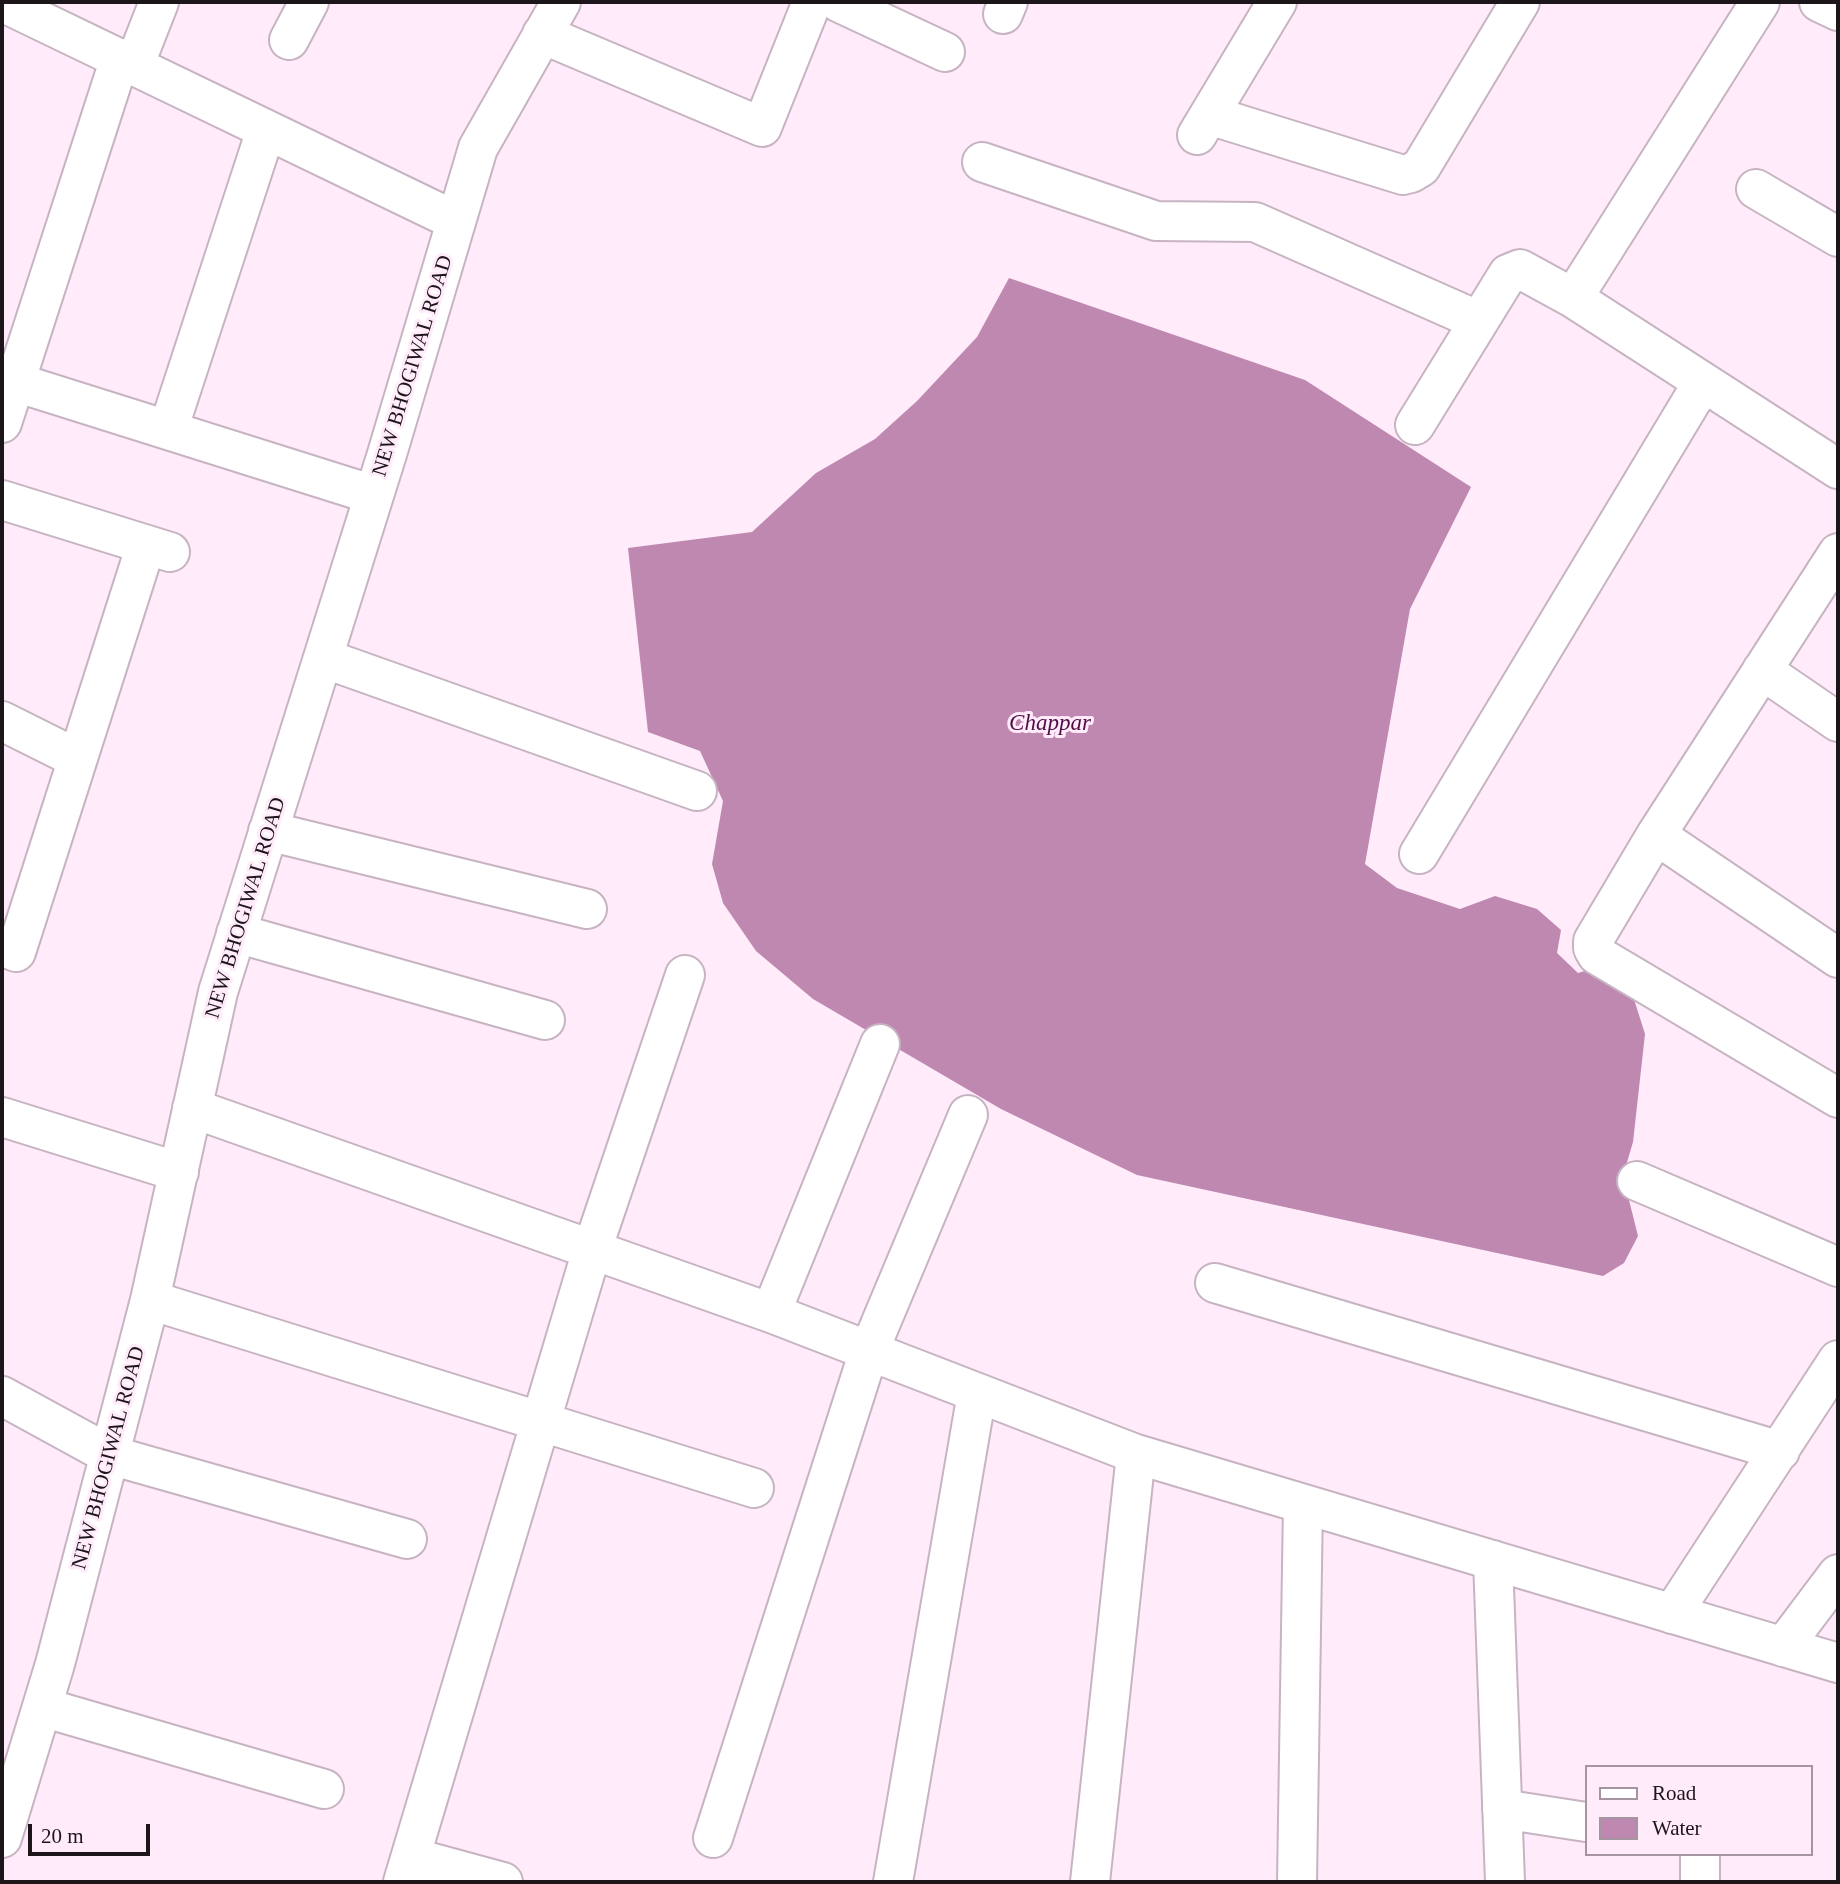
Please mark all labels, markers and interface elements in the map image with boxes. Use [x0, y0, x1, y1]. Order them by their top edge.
street label: NEW BHOGIWAL ROAD [367, 252, 459, 480]
water label: Chappar [1009, 710, 1091, 738]
street label: NEW BHOGIWAL ROAD [200, 794, 292, 1022]
street label: NEW BHOGIWAL ROAD [67, 1344, 151, 1572]
legend [1584, 1765, 1812, 1856]
text: Road [1652, 1781, 1696, 1805]
scale bar [32, 1811, 154, 1855]
text: Water [1652, 1816, 1702, 1840]
text: 20 m [41, 1824, 84, 1848]

